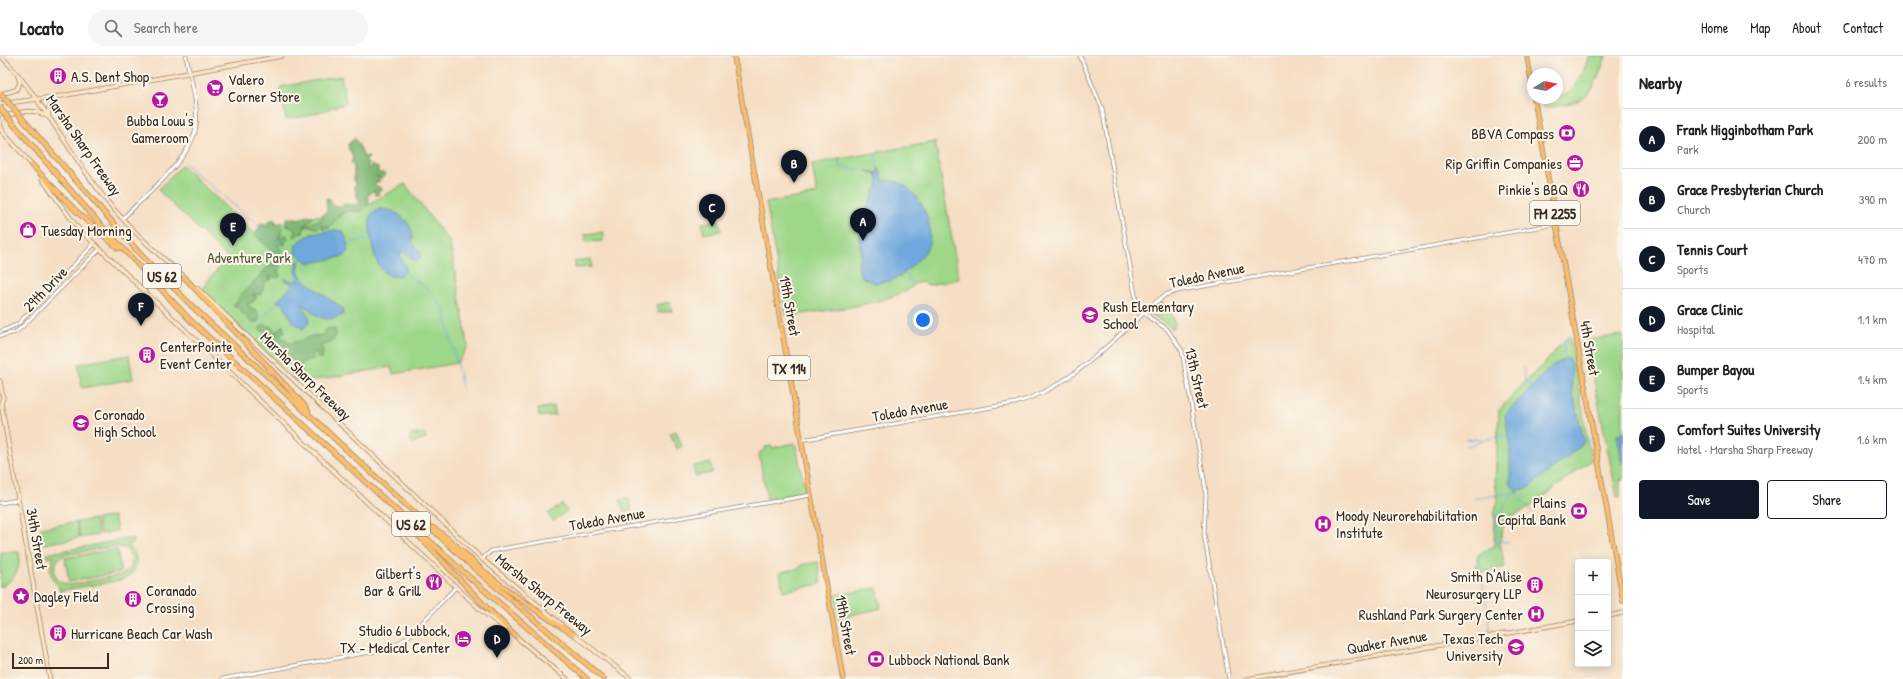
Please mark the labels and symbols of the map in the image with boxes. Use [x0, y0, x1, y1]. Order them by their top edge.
building icon: A.S. Dent Shop [48, 66, 68, 86]
place label: A.S. Dent Shop [71, 66, 150, 87]
north arrow [1527, 68, 1563, 104]
place label: Valero Corner Store [228, 69, 300, 107]
supermarket icon: Valero Corner Store [205, 78, 225, 98]
street label: Marsha Sharp Freeway [41, 90, 127, 200]
bar icon: Bubba Louu's Gameroom [150, 90, 170, 110]
place label: Bubba Louu's Gameroom [126, 110, 194, 148]
place label: BBVA Compass [1471, 123, 1554, 144]
bank icon: BBVA Compass [1557, 123, 1577, 143]
pin: B [781, 150, 807, 183]
place label: Rip Griffin Companies [1446, 153, 1562, 174]
office icon: Rip Griffin Companies [1565, 153, 1585, 173]
place label: Pinkie's BBQ [1498, 179, 1568, 200]
restaurant icon: Pinkie's BBQ [1571, 179, 1591, 199]
pin: C [699, 194, 725, 227]
road number: FM 2255 [1530, 201, 1580, 225]
pin: A [850, 208, 876, 241]
pin: E [220, 213, 246, 246]
shop icon: Tuesday Morning [18, 220, 38, 240]
place label: Tuesday Morning [41, 220, 132, 241]
park label: Adventure Park [207, 247, 291, 268]
street label: Toledo Avenue [1167, 257, 1247, 293]
street label: 29th Drive [18, 262, 72, 316]
road number: US 62 [143, 264, 181, 288]
street label: 19th Street [774, 274, 806, 339]
pin: F [128, 293, 154, 326]
place label: Rush Elementary School [1103, 296, 1194, 334]
school or university icon: Rush Elementary School [1080, 305, 1100, 325]
your location [913, 310, 933, 330]
street label: 4th Street [1575, 319, 1605, 378]
street label: Marsha Sharp Freeway [256, 327, 356, 425]
place label: CenterPointe Event Center [160, 336, 232, 374]
building icon: CenterPointe Event Center [137, 345, 157, 365]
street label: 13th Street [1180, 345, 1214, 411]
road number: TX 114 [768, 356, 810, 380]
street label: Toledo Avenue [871, 393, 949, 427]
place label: Coronado High School [94, 404, 156, 442]
school or university icon: Coronado High School [71, 413, 91, 433]
place label: Plains Capital Bank [1497, 492, 1566, 530]
bank icon: Plains Capital Bank [1569, 501, 1589, 521]
street label: Toledo Avenue [568, 502, 646, 536]
place label: Moody Neurorehabilitation Institute [1336, 505, 1478, 543]
street label: 34th Street [21, 507, 53, 572]
road number: US 62 [392, 512, 430, 536]
hospital icon: Moody Neurorehabilitation Institute [1313, 514, 1333, 534]
street label: Marsha Sharp Freeway [491, 548, 597, 640]
place label: Gilbert's Bar & Grill [364, 563, 422, 601]
place label: Smith D'Alise Neurosurgery LLP [1426, 566, 1522, 604]
restaurant icon: Gilbert's Bar & Grill [424, 572, 444, 592]
building icon: Smith D'Alise Neurosurgery LLP [1525, 575, 1545, 595]
place label: Coranado Crossing [146, 580, 196, 618]
place icon: Dagley Field [11, 586, 31, 606]
place label: Dagley Field [34, 586, 98, 607]
building icon: Coranado Crossing [123, 589, 143, 609]
street label: 19th Street [830, 593, 862, 658]
place label: Rushland Park Surgery Center [1359, 604, 1523, 625]
hospital icon: Rushland Park Surgery Center [1526, 604, 1546, 624]
place label: Studio 6 Lubbock, TX - Medical Center [340, 620, 450, 658]
building icon: Hurricane Beach Car Wash [48, 623, 68, 643]
place label: Hurricane Beach Car Wash [71, 623, 212, 644]
pin: D [484, 625, 510, 658]
street label: Quaker Avenue [1345, 625, 1429, 659]
place label: Texas Tech University [1443, 628, 1503, 666]
hotel icon: Studio 6 Lubbock, TX - Medical Center [453, 629, 473, 649]
school or university icon: Texas Tech University [1506, 637, 1526, 657]
bank icon: Lubbock National Bank [866, 649, 886, 669]
place label: Lubbock National Bank [889, 649, 1010, 670]
scale bar [12, 651, 109, 670]

